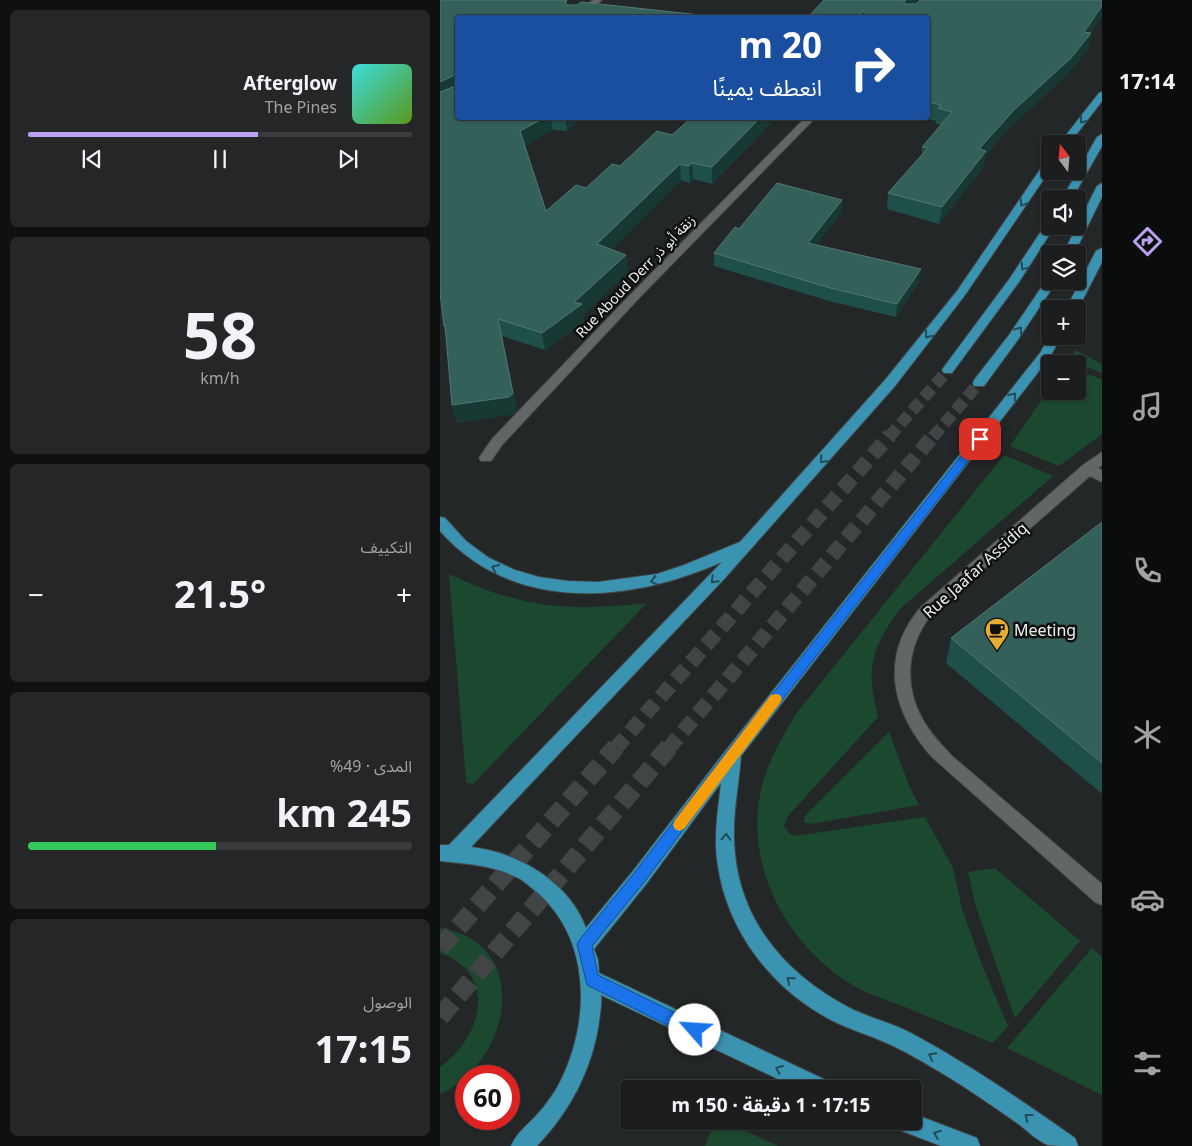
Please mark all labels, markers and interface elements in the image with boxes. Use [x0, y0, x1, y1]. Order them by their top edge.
text: 20 m [739, 21, 822, 68]
icon: right [840, 35, 905, 100]
text: 17:14 [1119, 65, 1175, 95]
text: Afterglow [243, 70, 337, 96]
text: انعطف يمينًا [712, 72, 822, 102]
text: The Pines [265, 96, 337, 118]
one-way arrow [1081, 114, 1089, 123]
north arrow [1041, 135, 1086, 180]
map controls [1041, 135, 1086, 400]
icon: previous [78, 145, 106, 173]
icon: pause [206, 145, 234, 173]
icon: next [334, 145, 362, 173]
button: sound [1041, 190, 1086, 235]
one-way arrow [1019, 198, 1029, 207]
street label: Rue Aboud Derr زنقة أبو ذر [571, 210, 699, 342]
icon: directions [1130, 224, 1165, 259]
button: layers [1041, 245, 1086, 290]
one-way arrow [1021, 261, 1030, 271]
text: 58 [183, 290, 257, 378]
button: + [1041, 300, 1086, 345]
one-way arrow [1013, 326, 1022, 336]
one-way arrow [925, 329, 933, 338]
button: − [1041, 355, 1086, 400]
text: km/h [200, 367, 240, 389]
icon: music [1130, 389, 1165, 424]
one-way arrow [1008, 393, 1016, 402]
pin [959, 418, 1001, 460]
icon: arrive [966, 425, 994, 453]
one-way arrow [820, 454, 829, 463]
street label: Rue Jaafar Assidiq [918, 517, 1032, 623]
text: التكييف [360, 536, 412, 558]
icon: phone [1130, 553, 1165, 588]
one-way arrow [491, 564, 500, 574]
text: 21.5° [174, 567, 266, 619]
text: − [28, 575, 44, 613]
text: + [396, 575, 412, 613]
one-way arrow [649, 575, 658, 585]
one-way arrow [711, 575, 720, 584]
cafe icon: Meeting [984, 617, 1010, 651]
place label: Meeting [1014, 619, 1076, 641]
icon: climate [1130, 717, 1165, 752]
text: المدى · 49% [330, 755, 412, 777]
text: 245 km [276, 786, 412, 838]
one-way arrow [721, 832, 731, 840]
icon: car [1130, 882, 1165, 917]
one-way arrow [787, 977, 796, 986]
text: الوصول [363, 991, 412, 1013]
position arrow [668, 1003, 720, 1055]
text: 17:15 [314, 1022, 412, 1074]
icon: filters [1130, 1046, 1165, 1081]
one-way arrow [929, 1052, 938, 1062]
one-way arrow [775, 1064, 784, 1075]
speed limit sign: 60 [455, 1065, 520, 1130]
text: 17:15 · 1 دقيقة · 150 m [672, 1092, 870, 1118]
one-way arrow [1024, 1114, 1033, 1123]
one-way arrow [933, 1129, 942, 1140]

